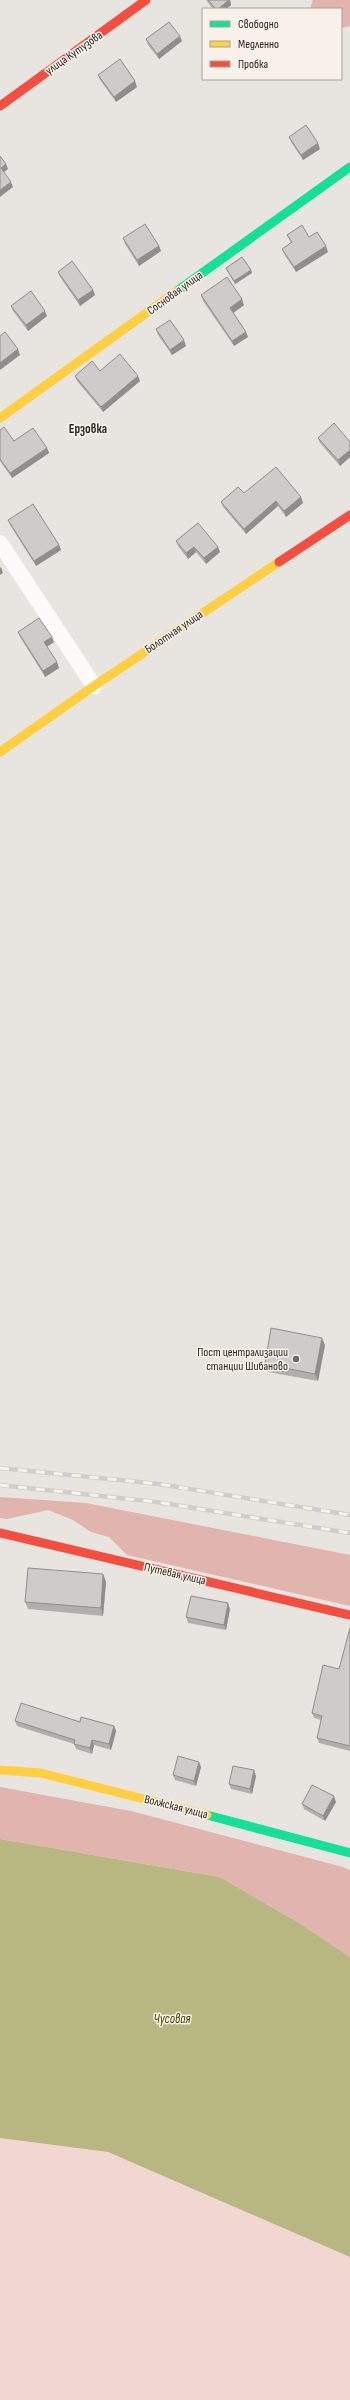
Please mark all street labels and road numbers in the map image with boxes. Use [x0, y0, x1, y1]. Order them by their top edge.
street label: улица Кутузова [43, 28, 106, 78]
street label: Сосновая улица [144, 268, 206, 318]
street label: Болотная улица [142, 607, 206, 657]
street label: Путевая улица [143, 1560, 208, 1588]
street label: Волжская улица [143, 1792, 210, 1822]

